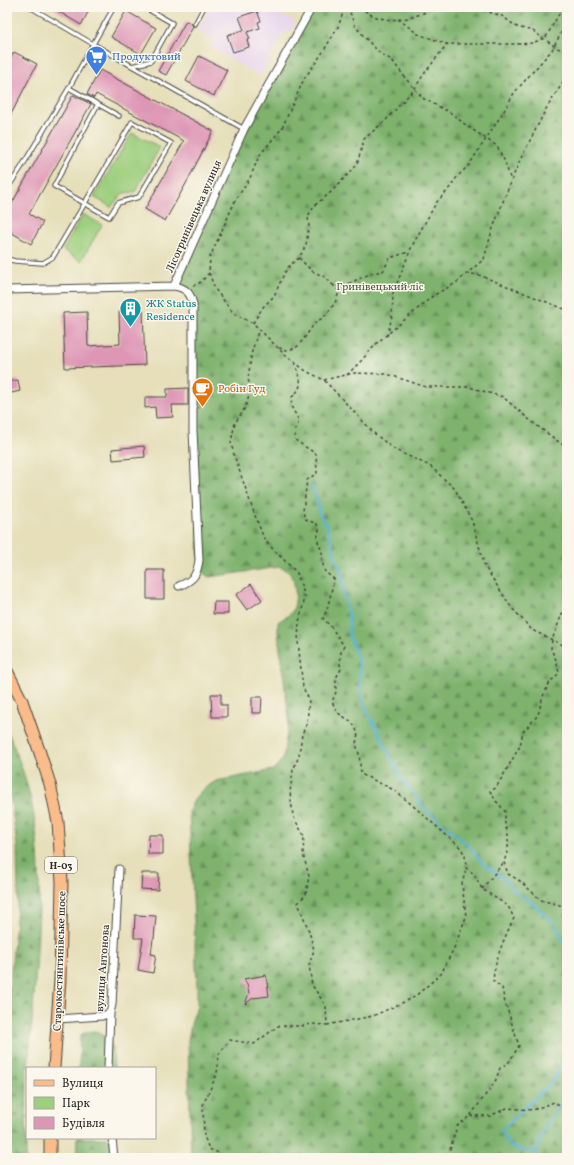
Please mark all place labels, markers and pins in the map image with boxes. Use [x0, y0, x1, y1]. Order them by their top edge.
supermarket icon: Продуктовий [84, 43, 110, 76]
place label: Продуктовий [112, 50, 181, 65]
building icon: ЖК Status Residence [118, 296, 144, 329]
place label: ЖК Status Residence [146, 297, 197, 325]
cafe icon: Робін Гуд [189, 375, 215, 408]
place label: Робін Гуд [218, 382, 266, 397]

